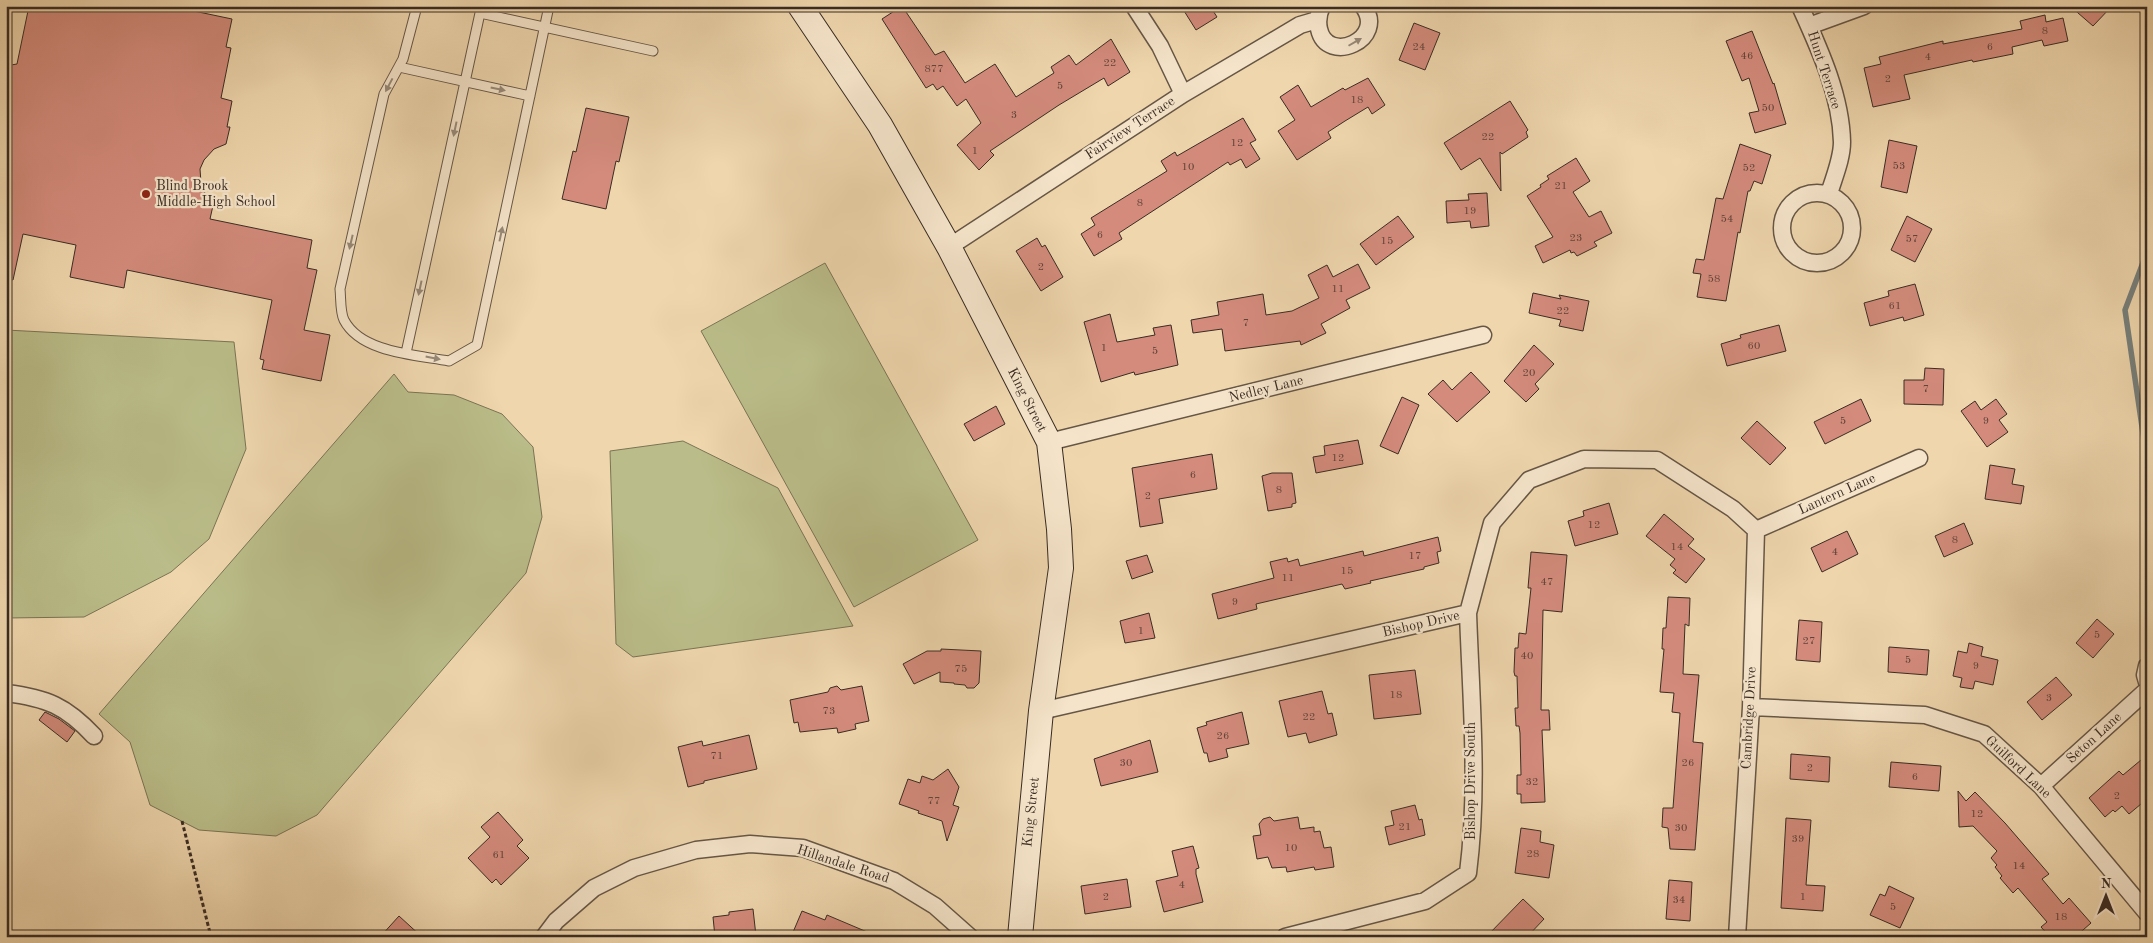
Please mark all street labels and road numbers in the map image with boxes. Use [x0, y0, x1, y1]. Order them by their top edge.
street label: Hunt Terrace [1805, 29, 1843, 111]
street label: Fairview Terrace [1083, 94, 1177, 162]
street label: King Street [1005, 365, 1049, 435]
street label: Nedley Lane [1227, 373, 1305, 405]
street label: Lantern Lane [1796, 471, 1878, 517]
street label: Bishop Drive [1381, 608, 1461, 640]
street label: Cambridge Drive [1739, 666, 1759, 770]
street label: Seton Lane [2064, 710, 2124, 766]
street label: Bishop Drive South [1464, 721, 1478, 840]
street label: Guilford Lane [1983, 733, 2053, 801]
street label: King Street [1020, 776, 1042, 848]
street label: Hillandale Road [795, 842, 891, 886]

